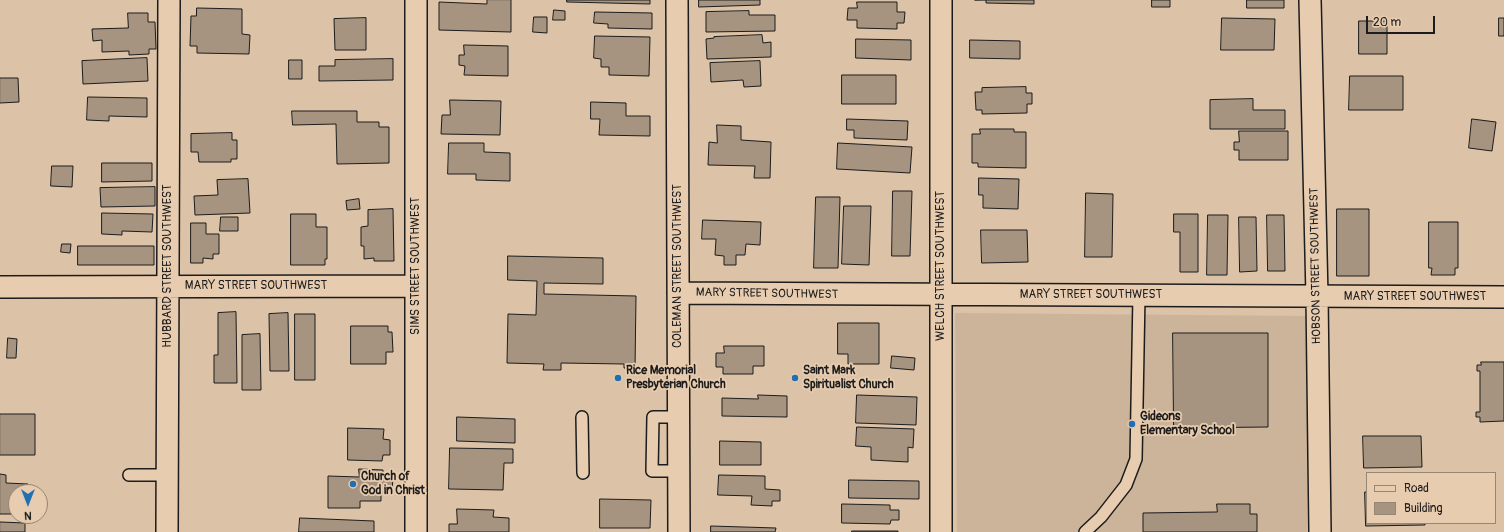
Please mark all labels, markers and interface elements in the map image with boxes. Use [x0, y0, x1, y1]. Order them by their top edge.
scale bar [1368, 8, 1437, 34]
text: 20 m [1373, 15, 1401, 30]
street label: HUBBARD STREET SOUTHWEST [161, 184, 175, 348]
street label: COLEMAN STREET SOUTHWEST [671, 184, 685, 348]
street label: HOBSON STREET SOUTHWEST [1307, 188, 1325, 344]
street label: WELCH STREET SOUTHWEST [934, 191, 948, 341]
street label: SIMS STREET SOUTHWEST [409, 197, 423, 335]
street label: MARY STREET SOUTHWEST [185, 279, 327, 293]
street label: MARY STREET SOUTHWEST [696, 286, 838, 302]
street label: MARY STREET SOUTHWEST [1020, 288, 1162, 302]
street label: MARY STREET SOUTHWEST [1344, 290, 1486, 304]
place label: Rice Memorial Presbyterian Church [626, 364, 726, 392]
place label: Saint Mark Spiritualist Church [803, 364, 894, 392]
marker: Rice Memorial Presbyterian Church [613, 373, 623, 383]
marker: Saint Mark Spiritualist Church [790, 373, 800, 383]
place label: Gideons Elementary School [1140, 410, 1235, 438]
marker: Gideons Elementary School [1127, 419, 1137, 429]
place label: Church of God in Christ [361, 470, 425, 498]
legend [1366, 472, 1496, 524]
marker: Church of God in Christ [348, 479, 358, 489]
text: Road [1404, 481, 1429, 496]
north arrow [8, 484, 48, 524]
text: Building [1404, 501, 1443, 516]
text: N [24, 509, 32, 522]

